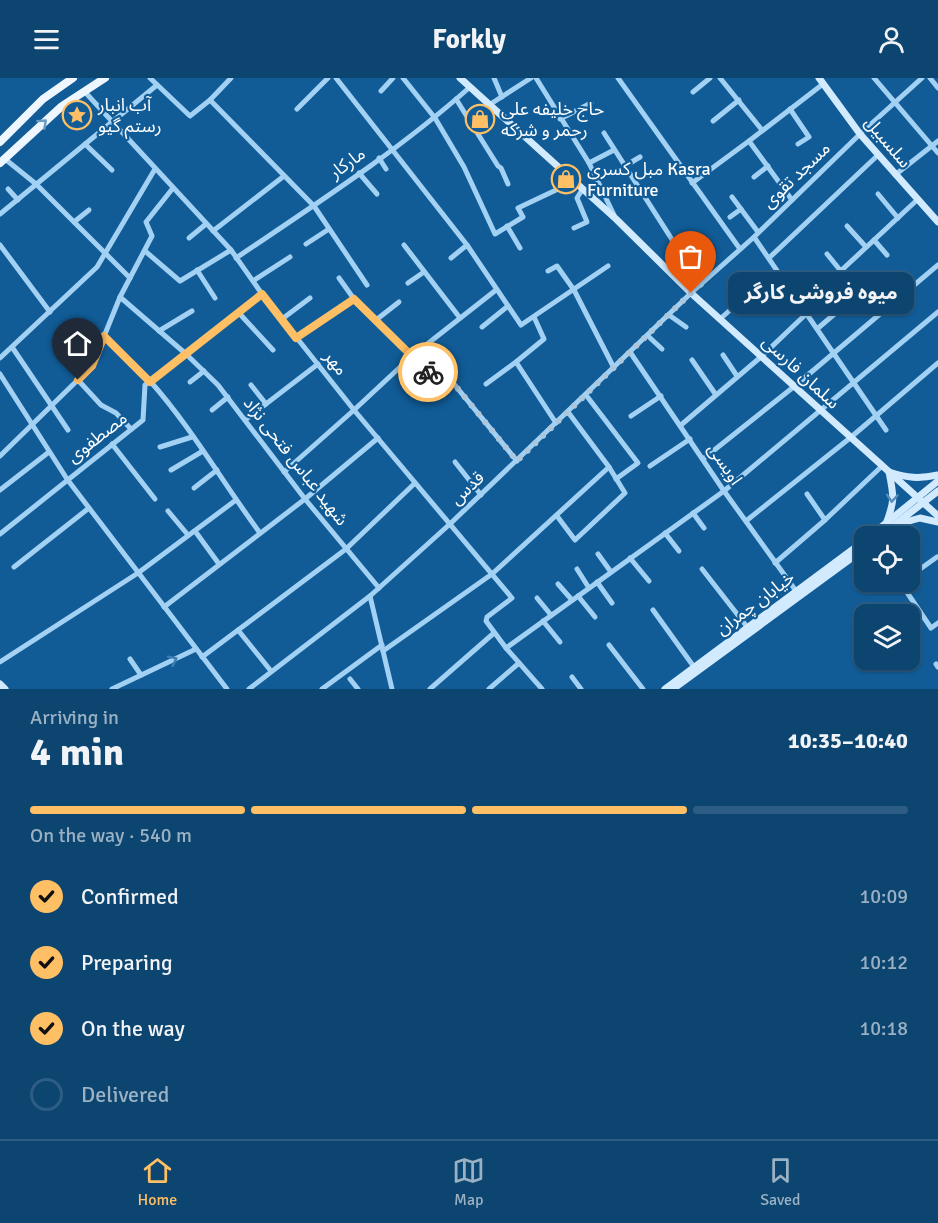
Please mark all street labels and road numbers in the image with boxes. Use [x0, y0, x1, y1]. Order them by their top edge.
street label: سلسبیل [860, 112, 916, 172]
street label: مسجد تقوی [757, 137, 835, 213]
street label: مارکار [324, 142, 370, 184]
street label: سلمان فارسی [758, 330, 844, 414]
street label: مهر [319, 345, 353, 380]
street label: شهید عباس فتحی نژاد [239, 392, 353, 530]
street label: مصطفوی [62, 407, 132, 467]
street label: اویسی [703, 439, 747, 489]
street label: قدس [445, 467, 489, 509]
street label: خیابان چمران [711, 566, 799, 640]

